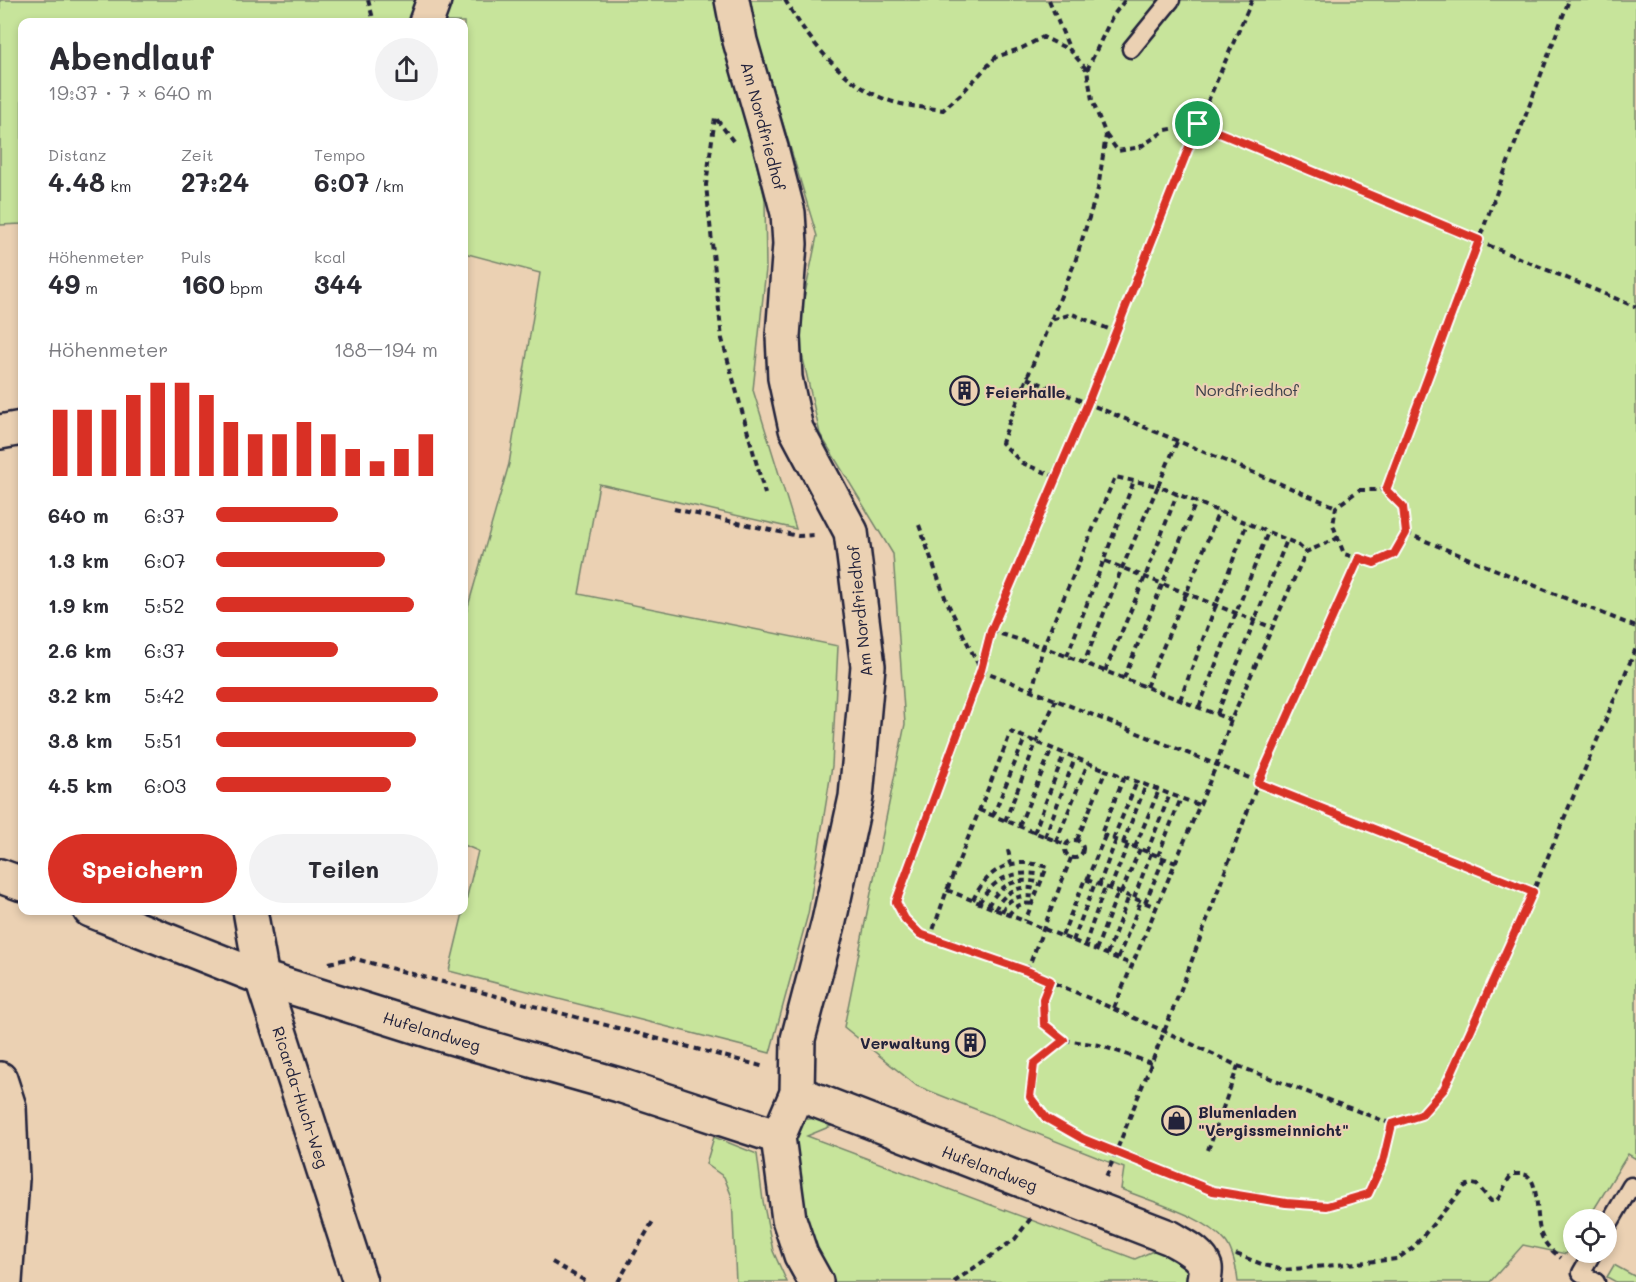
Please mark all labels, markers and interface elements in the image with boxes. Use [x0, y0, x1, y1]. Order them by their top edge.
text: Abendlauf [48, 35, 214, 78]
button: share [375, 38, 438, 101]
street label: Am Nordfriedhof [737, 59, 791, 193]
text: 19:37 · 7 × 640 m [48, 79, 213, 105]
pin [1172, 98, 1223, 149]
icon: arrive [1181, 107, 1214, 140]
text: Distanz [48, 144, 106, 165]
text: Zeit [181, 144, 214, 165]
text: Tempo [314, 144, 365, 165]
text: 4.48 [48, 165, 105, 199]
text: 27:24 [181, 165, 249, 199]
text: 6:07 [314, 165, 369, 199]
text: km [105, 175, 131, 196]
text: /km [369, 175, 404, 196]
text: Höhenmeter [48, 246, 144, 267]
text: Puls [181, 246, 211, 267]
text: kcal [314, 246, 346, 267]
text: 49 [48, 267, 80, 301]
text: 160 [181, 267, 225, 301]
text: 344 [314, 267, 363, 301]
text: m [80, 277, 98, 298]
text: bpm [225, 277, 263, 298]
text: Höhenmeter [48, 336, 168, 362]
text: 188–194 m [334, 336, 438, 362]
building icon: Feierhalle [948, 375, 980, 407]
park label: Nordfriedhof [1195, 379, 1299, 400]
place label: Feierhalle [985, 381, 1065, 402]
text: 640 m [48, 502, 109, 528]
text: 6:37 [144, 502, 185, 528]
street label: Am Nordfriedhof [842, 543, 876, 678]
text: 1.3 km [48, 547, 109, 573]
text: 6:07 [144, 547, 186, 573]
text: 1.9 km [48, 592, 109, 618]
text: 5:52 [144, 592, 185, 618]
text: 2.6 km [48, 637, 111, 663]
text: 6:37 [144, 637, 185, 663]
text: 3.2 km [48, 682, 111, 708]
text: 5:42 [144, 682, 185, 708]
text: 3.8 km [48, 727, 112, 753]
text: 5:51 [144, 727, 182, 753]
text: 4.5 km [48, 772, 112, 798]
text: 6:03 [144, 772, 186, 798]
button: Speichern [48, 834, 237, 903]
button: Teilen [249, 834, 438, 903]
street label: Hufelandweg [381, 1006, 483, 1056]
street label: Ricarda-Huch-Weg [268, 1023, 334, 1171]
building icon: Verwaltung [955, 1026, 987, 1058]
place label: Verwaltung [860, 1032, 950, 1053]
place label: Blumenladen "Vergissmeinnicht" [1198, 1101, 1349, 1140]
shop icon: Blumenladen "Vergissmeinnicht" [1161, 1104, 1193, 1136]
street label: Hufelandweg [939, 1140, 1041, 1196]
map controls [1563, 1209, 1617, 1263]
button: locate [1563, 1209, 1617, 1263]

